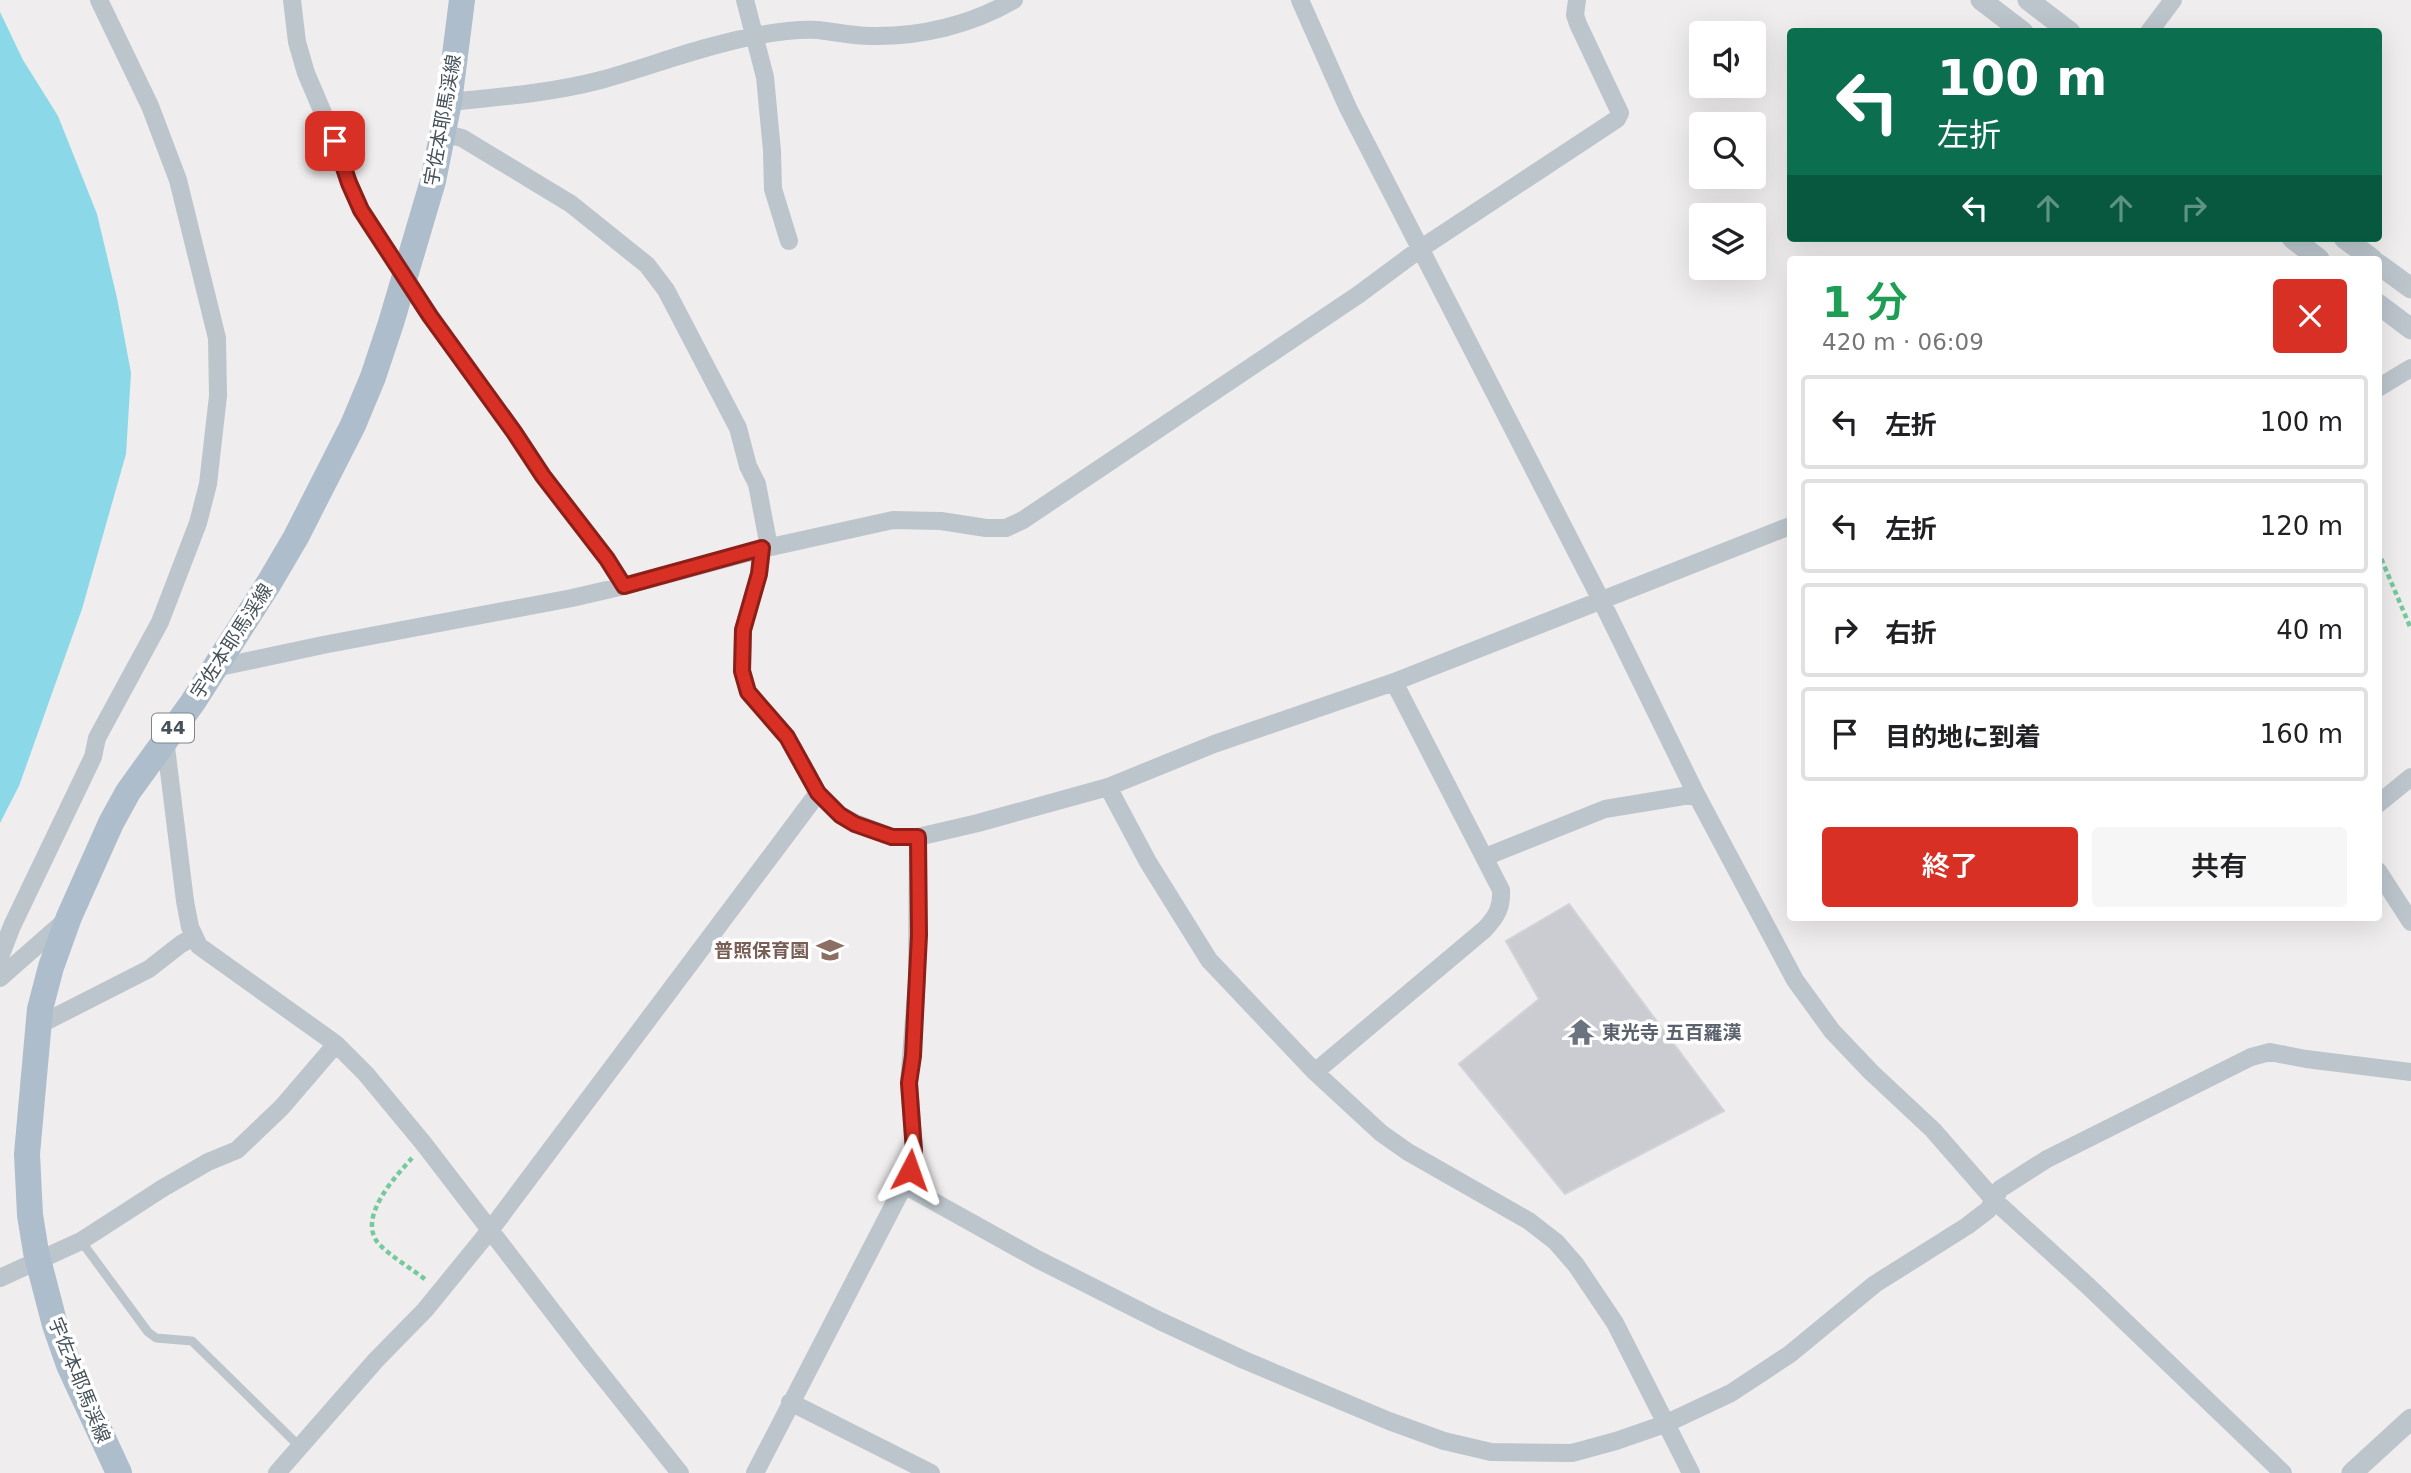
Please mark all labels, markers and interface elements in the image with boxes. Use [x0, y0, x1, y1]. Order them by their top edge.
map controls [1689, 21, 1766, 280]
button: sound [1689, 21, 1766, 98]
text: 100 m [1937, 50, 2107, 107]
street label: 宇佐本耶馬渓線 [420, 53, 464, 187]
icon: left [1822, 56, 1913, 147]
pin [305, 111, 365, 171]
button: search [1689, 112, 1766, 189]
text: 左折 [1937, 116, 2001, 154]
icon: arrive [316, 122, 354, 160]
icon: left [1956, 189, 1994, 227]
icon: ahead [2029, 189, 2067, 227]
icon: ahead [2102, 189, 2140, 227]
icon: right [2175, 189, 2213, 227]
button: layers [1689, 203, 1766, 280]
text: 1 分 [1822, 278, 1908, 327]
button: close [2273, 279, 2347, 353]
text: 420 m · 06:09 [1822, 329, 1984, 355]
icon: left [1826, 403, 1864, 441]
text: 100 m [2260, 407, 2343, 437]
text: 左折 [1885, 410, 1937, 440]
icon: left [1826, 507, 1864, 545]
text: 120 m [2260, 511, 2343, 541]
text: 左折 [1885, 514, 1937, 544]
street label: 宇佐本耶馬渓線 [186, 579, 276, 703]
icon: right [1826, 611, 1864, 649]
text: 40 m [2276, 615, 2343, 645]
text: 右折 [1885, 618, 1937, 648]
road number: 44 [152, 714, 194, 742]
icon: arrive [1826, 715, 1864, 753]
text: 160 m [2260, 719, 2343, 749]
text: 目的地に到着 [1885, 722, 2041, 752]
button: 終了 [1822, 827, 2078, 907]
button: 共有 [2092, 827, 2347, 907]
school or university icon: 普照保育園 [815, 935, 845, 965]
place label: 普照保育園 [714, 939, 809, 961]
temple icon: 東光寺 五百羅漢 [1566, 1017, 1596, 1047]
place label: 東光寺 五百羅漢 [1602, 1021, 1742, 1043]
position arrow [873, 1133, 947, 1207]
street label: 宇佐本耶馬渓線 [45, 1314, 115, 1446]

